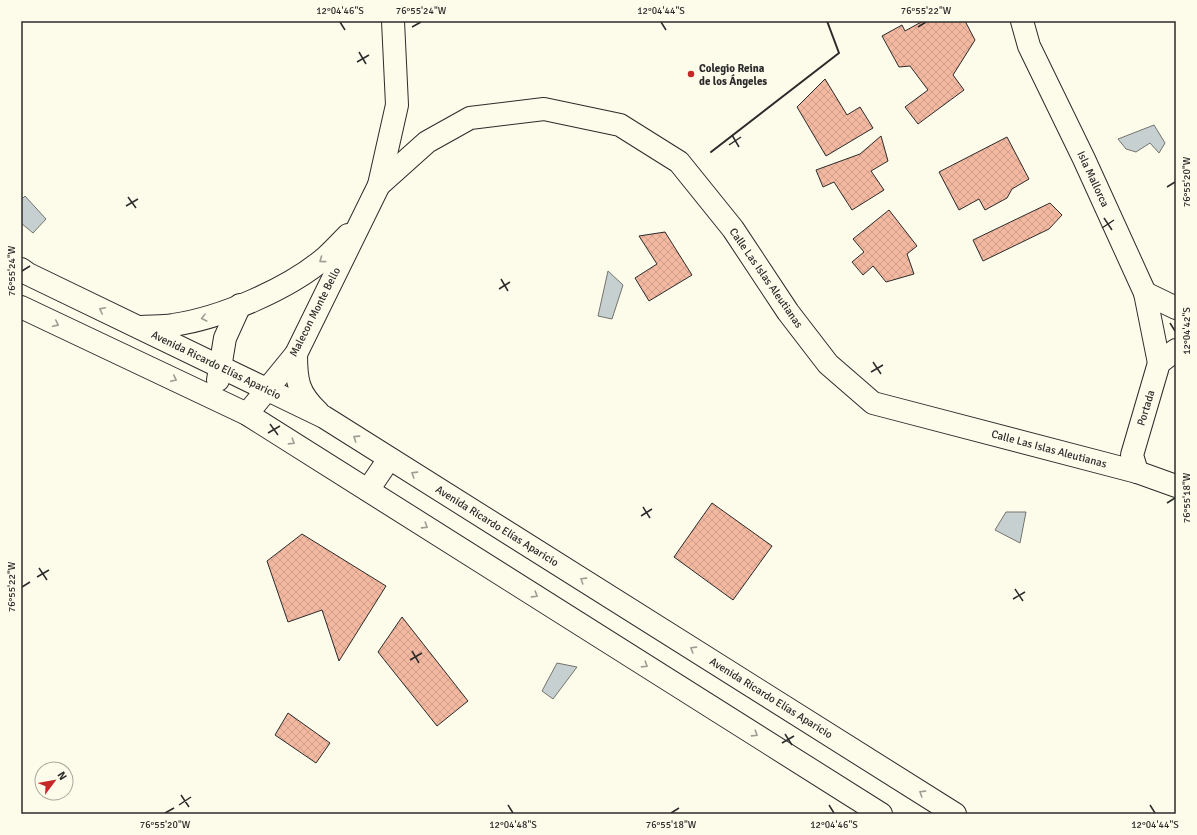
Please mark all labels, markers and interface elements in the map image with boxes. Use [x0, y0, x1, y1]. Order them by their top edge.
text: 12°04'46"S [316, 5, 364, 17]
text: 76°55'24"W [396, 5, 447, 17]
text: 12°04'44"S [637, 5, 685, 17]
text: 76°55'22"W [901, 5, 952, 17]
place label: Colegio Reina de los Ángeles [699, 62, 767, 88]
marker: Colegio Reina de los Ángeles [686, 69, 696, 79]
street label: Isla Mallorca [1074, 149, 1112, 209]
text: 76°55'20"W [1181, 156, 1193, 207]
street label: Calle Las Islas Aleutianas [727, 226, 806, 331]
text: 76°55'24"W [6, 245, 18, 296]
one-way arrow [319, 255, 326, 262]
street label: Malecon Monte Bello [287, 265, 343, 359]
one-way arrow [99, 307, 106, 315]
text: 12°04'42"S [1181, 307, 1193, 355]
one-way arrow [200, 313, 207, 322]
one-way arrow [52, 319, 59, 327]
street label: Avenida Ricardo Elías Aparicio [149, 328, 283, 402]
one-way arrow [169, 374, 177, 382]
street label: Portada [1134, 388, 1158, 427]
street label: Calle Las Islas Aleutianas [990, 427, 1108, 471]
one-way arrow [353, 435, 360, 442]
one-way arrow [288, 438, 295, 445]
one-way arrow [411, 471, 418, 479]
text: 76°55'18"W [1181, 472, 1193, 523]
street label: Avenida Ricardo Elías Aparicio [433, 483, 561, 569]
one-way arrow [421, 521, 428, 529]
text: 76°55'22"W [6, 561, 18, 612]
one-way arrow [580, 577, 587, 585]
one-way arrow [531, 591, 538, 598]
one-way arrow [690, 647, 697, 654]
street label: Avenida Ricardo Elías Aparicio [707, 655, 835, 741]
one-way arrow [641, 660, 648, 668]
one-way arrow [751, 730, 758, 737]
north arrow [34, 761, 74, 801]
text: N [55, 769, 70, 783]
one-way arrow [919, 791, 926, 798]
text: 76°55'20"W [140, 819, 191, 831]
text: 12°04'48"S [489, 819, 537, 831]
text: 76°55'18"W [646, 819, 697, 831]
text: 12°04'46"S [810, 819, 858, 831]
text: 12°04'44"S [1131, 819, 1179, 831]

